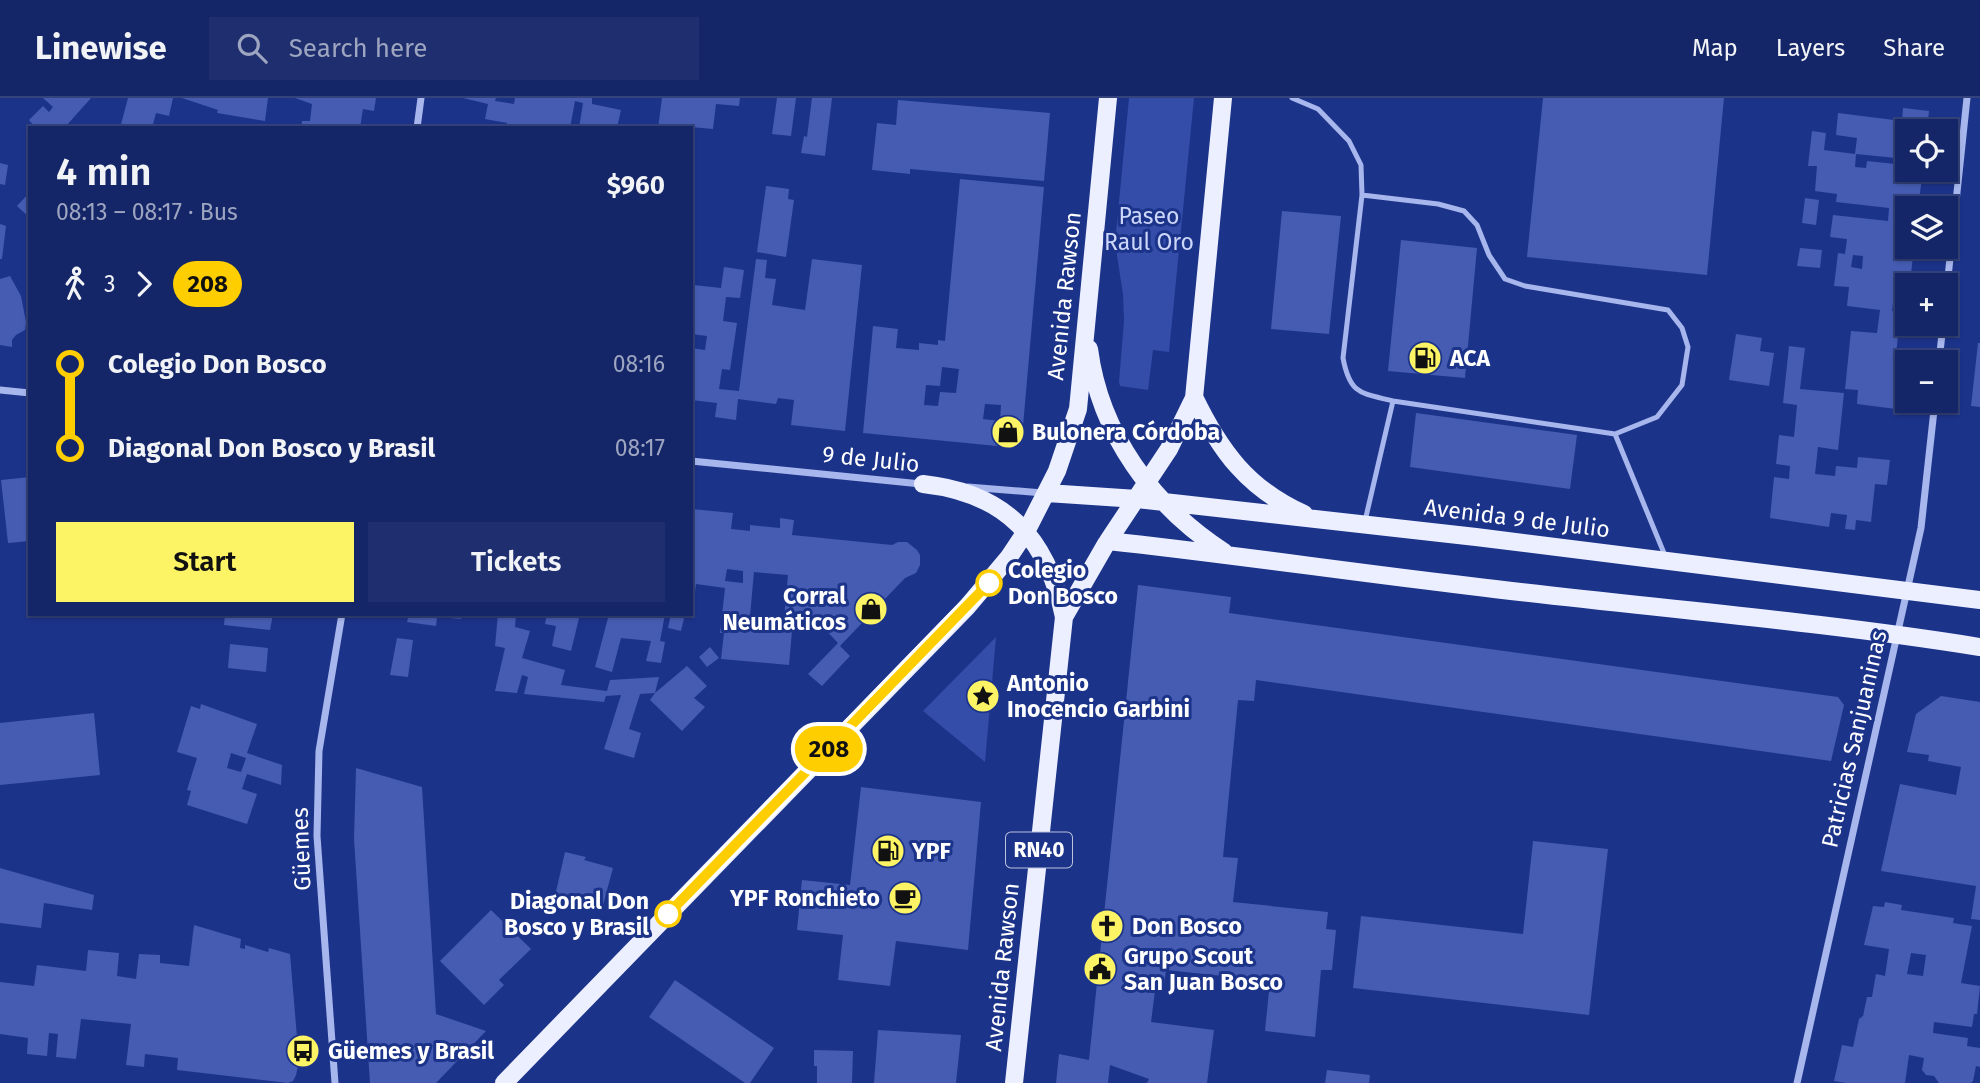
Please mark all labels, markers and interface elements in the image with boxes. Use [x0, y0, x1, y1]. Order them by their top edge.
search box [209, 17, 699, 80]
text: Linewise [35, 28, 167, 68]
icon: search [233, 29, 271, 67]
text: Search here [289, 33, 428, 64]
text: Map [1692, 34, 1738, 62]
text: Layers [1776, 34, 1845, 62]
text: Share [1883, 34, 1945, 62]
map controls [1895, 119, 1958, 413]
button: locate [1895, 119, 1958, 182]
text: 4 min [56, 149, 151, 195]
text: $960 [607, 170, 665, 201]
button: layers [1895, 196, 1958, 259]
text: 08:13 – 08:17 · Bus [56, 198, 238, 226]
park label: Paseo Raul Oro [1104, 202, 1194, 256]
street label: Avenida Rawson [1041, 210, 1087, 382]
icon: walk [56, 265, 94, 303]
icon: forward [125, 265, 163, 303]
text: 3 [104, 270, 115, 298]
text: 208 [187, 270, 228, 298]
button: + [1895, 273, 1958, 336]
fuel station icon: ACA [1406, 339, 1444, 377]
place label: ACA [1449, 344, 1491, 372]
text: Colegio Don Bosco [108, 349, 327, 380]
text: 08:16 [613, 350, 665, 378]
button: − [1895, 350, 1958, 413]
shop icon: Bulonera Córdoba [989, 413, 1027, 451]
place label: Bulonera Córdoba [1032, 418, 1220, 446]
text: Diagonal Don Bosco y Brasil [108, 433, 435, 464]
text: 08:17 [615, 434, 665, 462]
street label: 9 de Julio [821, 440, 921, 478]
street label: Avenida 9 de Julio [1423, 493, 1611, 543]
button: Start [56, 522, 354, 602]
button: Tickets [368, 522, 665, 602]
place label: Colegio Don Bosco [1008, 556, 1118, 610]
marker: Colegio Don Bosco [976, 570, 1002, 596]
place label: Corral Neumáticos [722, 582, 846, 636]
shop icon: Corral Neumáticos [852, 590, 890, 628]
street label: Patricias Sanjuaninas [1815, 628, 1893, 850]
place label: Antonio Inocencio Garbini [1006, 669, 1190, 723]
place icon: Antonio Inocencio Garbini [964, 677, 1002, 715]
line badge: 208 [789, 726, 869, 772]
text: 208 [809, 735, 849, 763]
street label: Güemes [286, 807, 316, 891]
fuel station icon: YPF [869, 832, 907, 870]
road number: RN40 [1006, 832, 1072, 868]
place label: YPF [911, 837, 951, 865]
cafe icon: YPF Ronchieto [886, 879, 924, 917]
street label: Avenida Rawson [979, 881, 1025, 1053]
place label: YPF Ronchieto [729, 884, 880, 912]
place label: Diagonal Don Bosco y Brasil [504, 887, 649, 941]
marker: Diagonal Don Bosco y Brasil [655, 901, 681, 927]
church icon: Don Bosco [1088, 907, 1126, 945]
place label: Don Bosco [1132, 912, 1242, 940]
place label: Grupo Scout San Juan Bosco [1124, 942, 1283, 996]
public building icon: Grupo Scout San Juan Bosco [1081, 950, 1119, 988]
bus stop icon: Güemes y Brasil [284, 1032, 322, 1070]
place label: Güemes y Brasil [328, 1037, 494, 1065]

